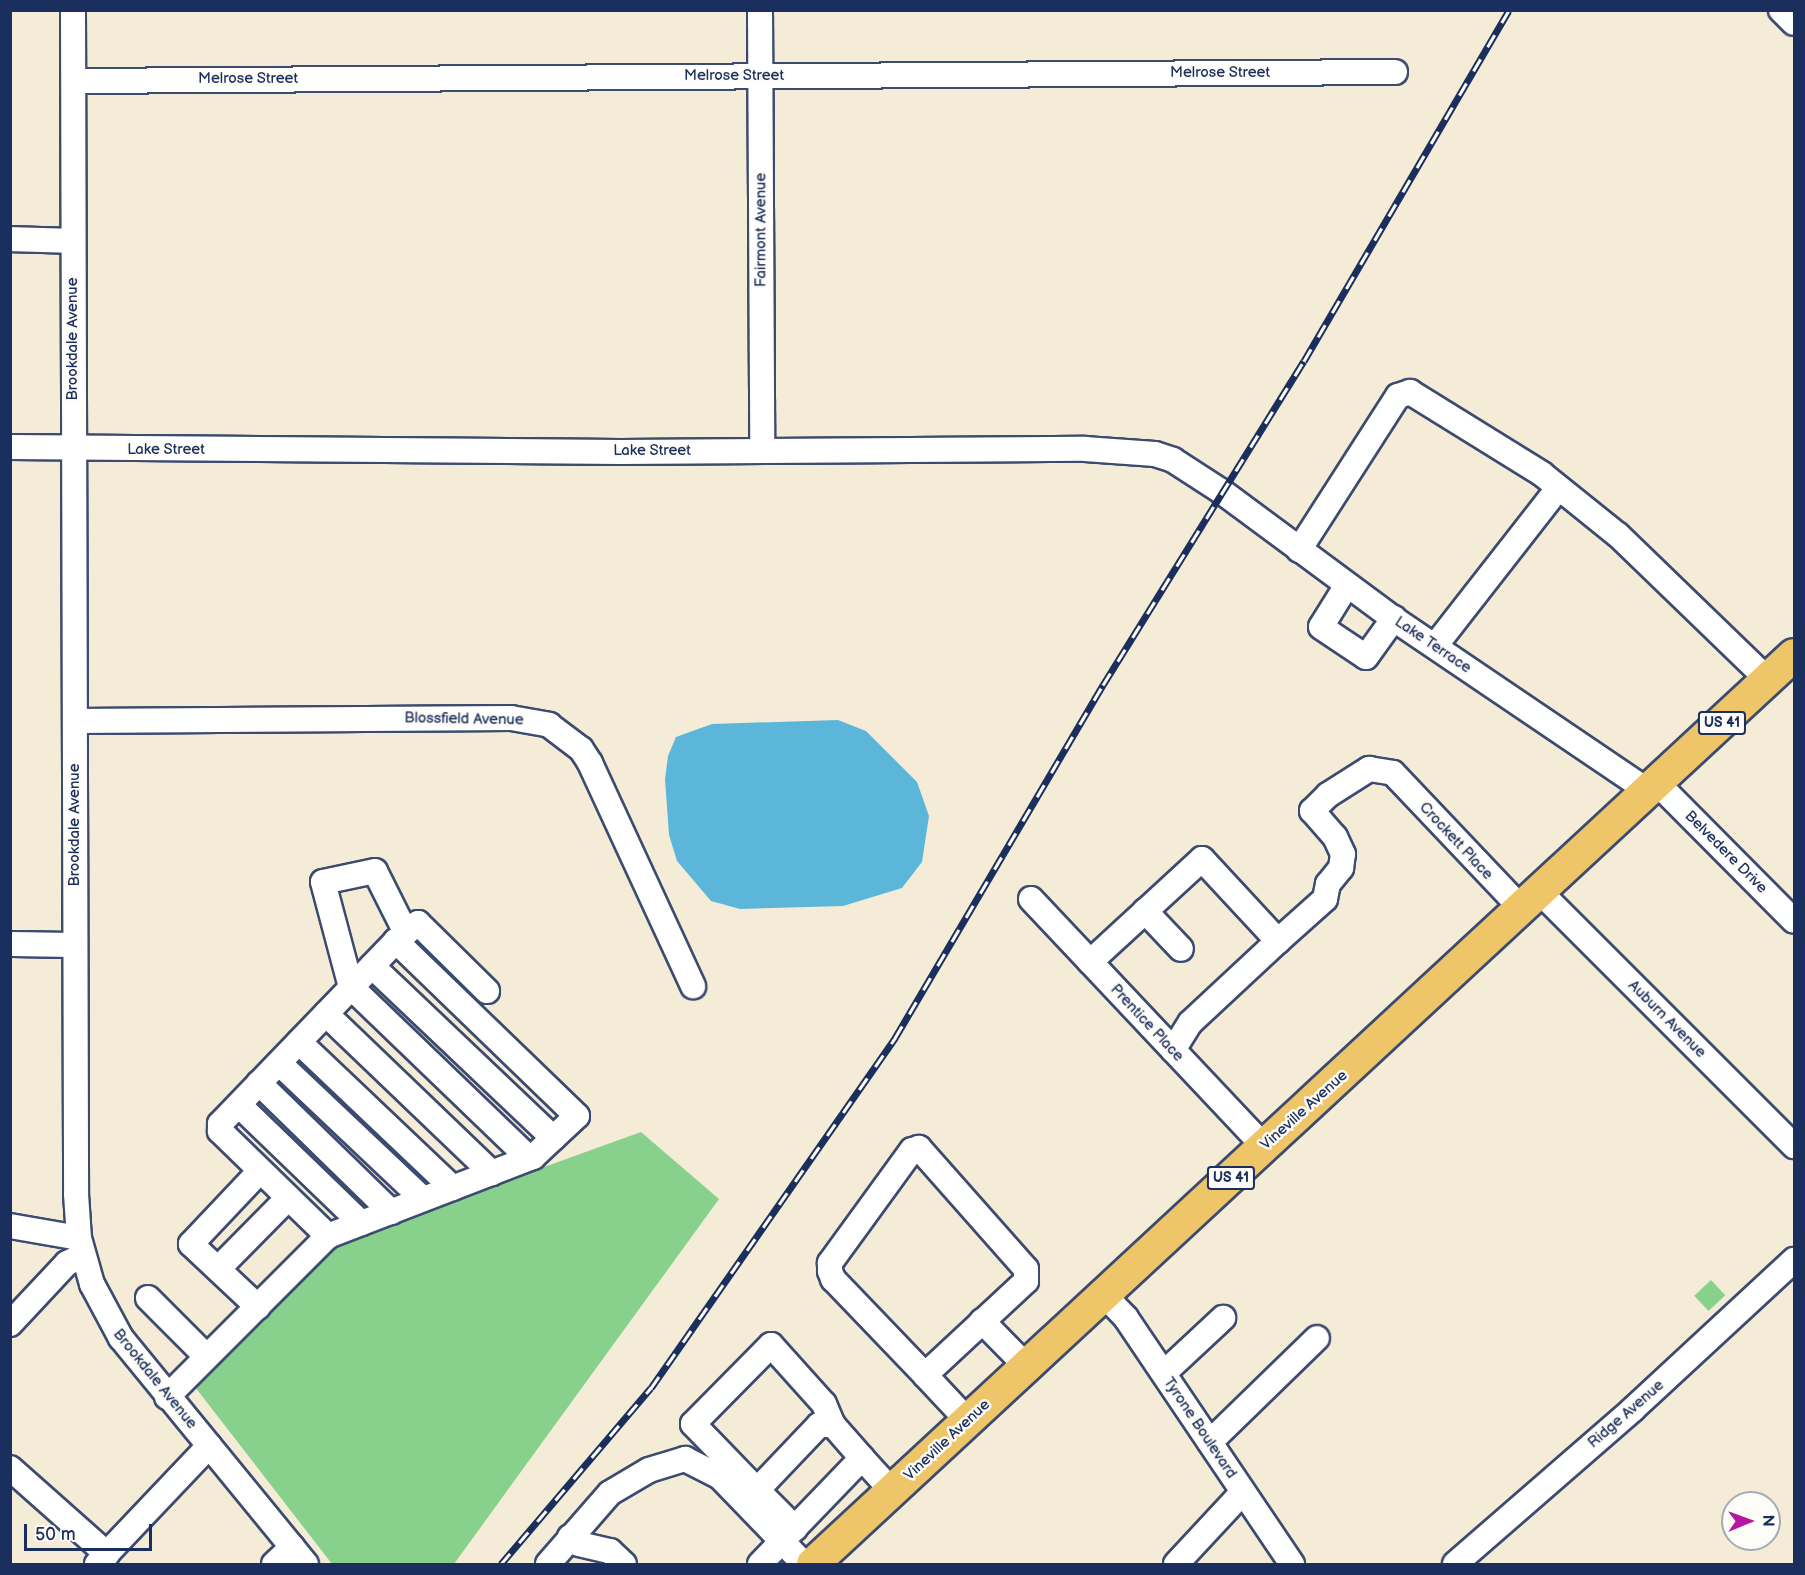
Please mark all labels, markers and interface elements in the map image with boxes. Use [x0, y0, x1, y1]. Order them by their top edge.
street label: Melrose Street [1170, 64, 1270, 82]
street label: Melrose Street [684, 67, 784, 85]
street label: Melrose Street [198, 70, 298, 88]
street label: Fairmont Avenue [752, 173, 770, 287]
street label: Brookdale Avenue [64, 277, 82, 401]
street label: Lake Street [127, 441, 205, 459]
street label: Lake Street [613, 442, 691, 460]
street label: Lake Terrace [1391, 613, 1475, 677]
street label: Blossfield Avenue [404, 709, 524, 729]
road number: US 41 [1696, 712, 1748, 734]
street label: Brookdale Avenue [66, 763, 84, 887]
street label: Crockett Place [1415, 798, 1497, 884]
street label: Belvedere Drive [1681, 807, 1771, 897]
street label: Auburn Avenue [1624, 976, 1710, 1062]
street label: Prentice Place [1107, 981, 1187, 1065]
street label: Vineville Avenue [1257, 1066, 1351, 1154]
road number: US 41 [1206, 1167, 1256, 1189]
street label: Brookdale Avenue [109, 1325, 201, 1433]
street label: Tyrone Boulevard [1160, 1374, 1240, 1482]
street label: Ridge Avenue [1584, 1376, 1668, 1452]
street label: Vineville Avenue [900, 1396, 994, 1484]
north arrow [1721, 1491, 1781, 1551]
scale bar [27, 1512, 154, 1550]
text: N [1758, 1515, 1777, 1527]
text: 50 m [35, 1524, 76, 1545]

